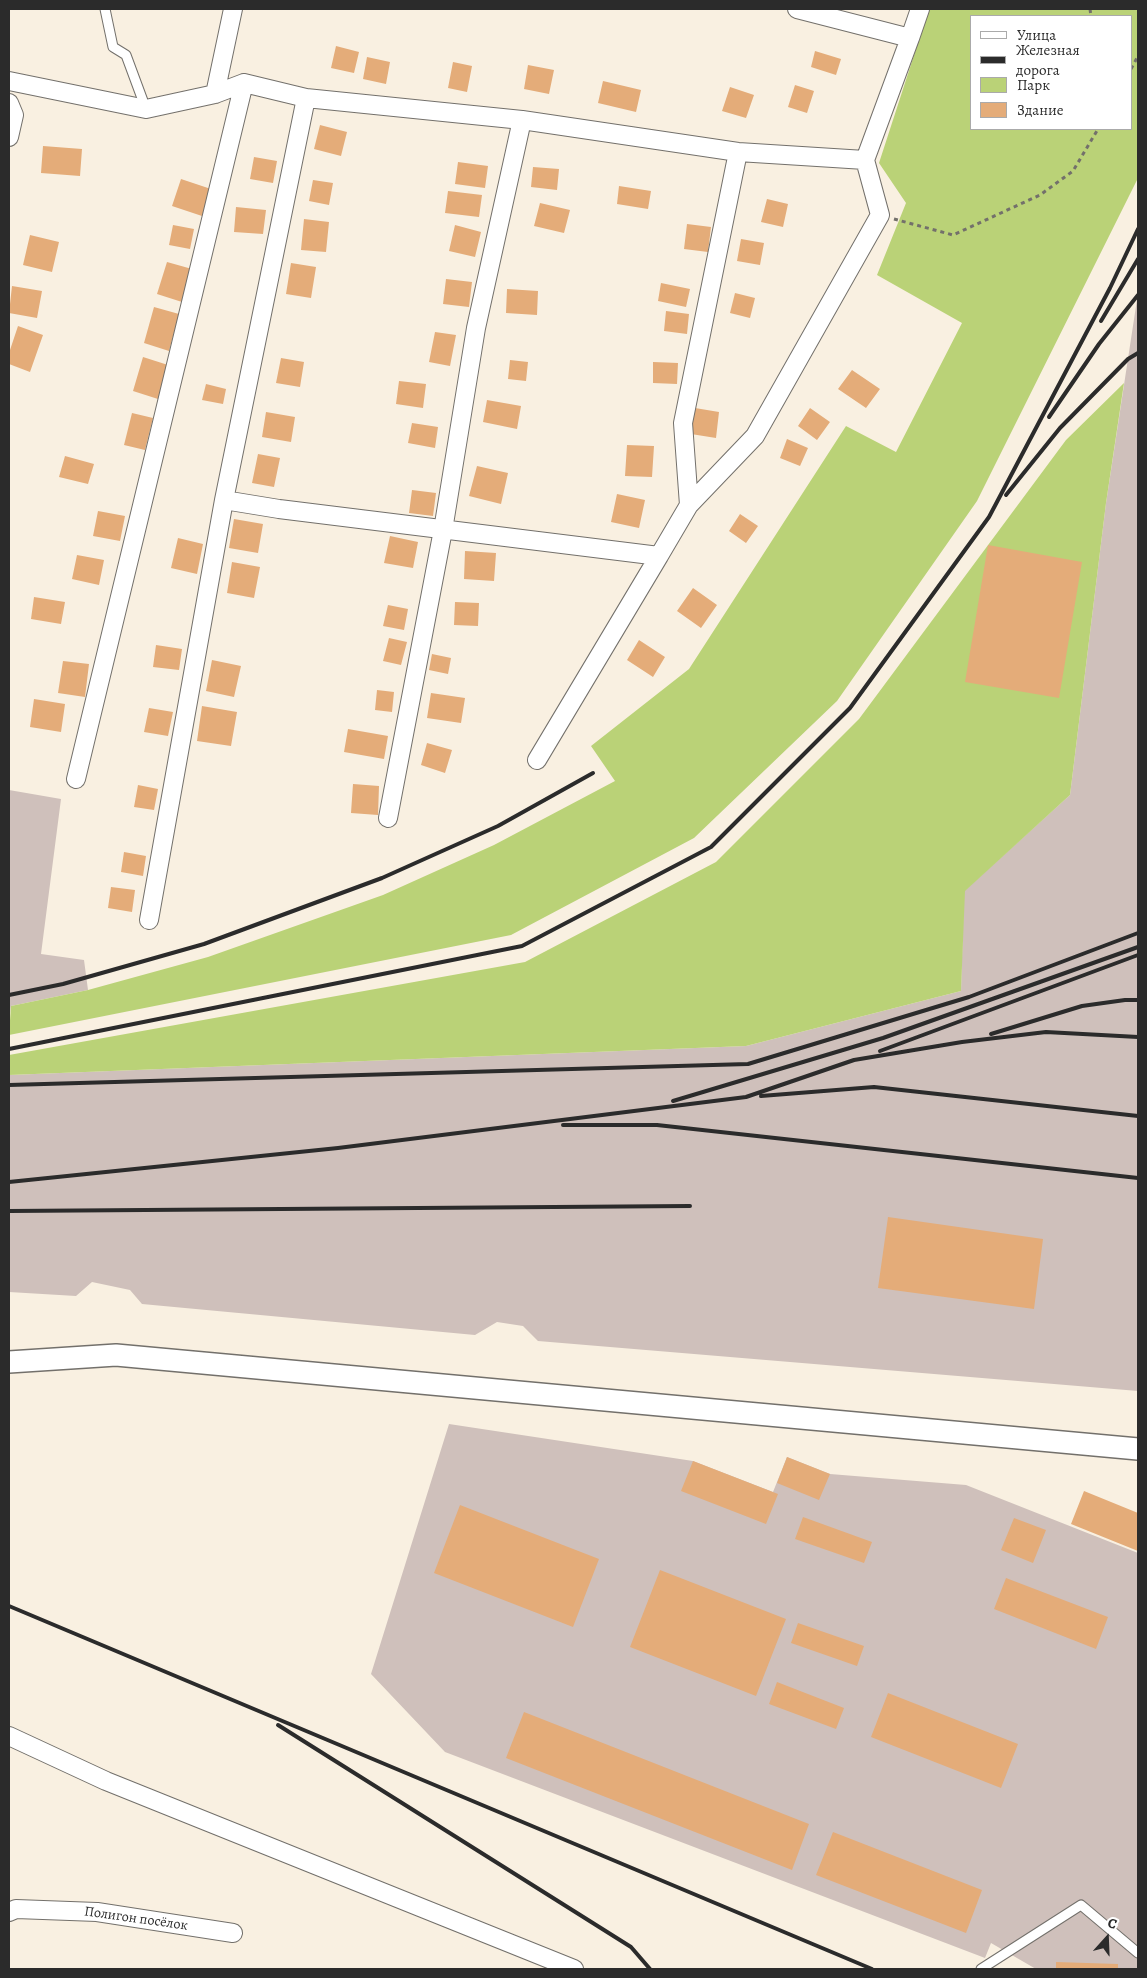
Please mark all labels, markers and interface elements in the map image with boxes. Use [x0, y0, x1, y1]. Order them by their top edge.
legend [970, 15, 1132, 130]
text: Улица [1017, 25, 1056, 45]
text: Железная дорога [1016, 40, 1080, 80]
text: Парк [1017, 75, 1050, 95]
text: Здание [1017, 100, 1064, 120]
street label: Полигон посёлок [83, 1903, 189, 1935]
north arrow [1082, 1913, 1132, 1963]
text: С [1105, 1913, 1120, 1934]

